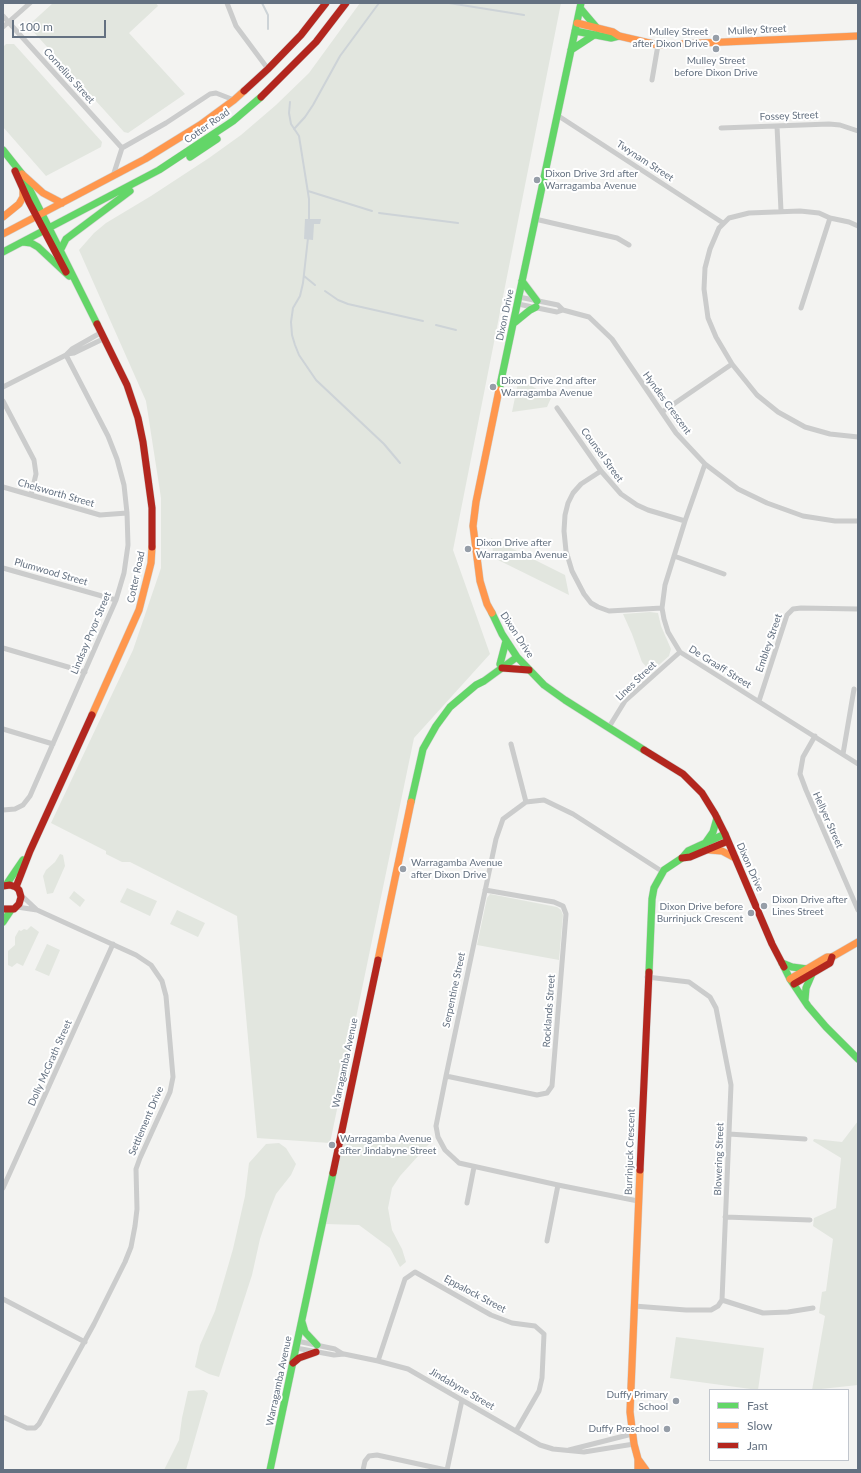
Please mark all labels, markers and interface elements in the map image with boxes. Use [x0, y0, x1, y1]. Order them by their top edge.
scale bar [14, 12, 108, 38]
text: 100 m [19, 19, 53, 34]
street label: Mulley Street [727, 22, 787, 38]
place label: Mulley Street after Dixon Drive [632, 26, 708, 50]
marker: Mulley Street after Dixon Drive [711, 33, 721, 43]
marker: Mulley Street before Dixon Drive [711, 44, 721, 54]
street label: Cornelius Street [41, 46, 97, 106]
place label: Mulley Street before Dixon Drive [674, 55, 758, 78]
street label: Cotter Road [182, 106, 232, 146]
street label: Fossey Street [759, 109, 819, 123]
street label: Twynam Street [614, 138, 676, 184]
place label: Dixon Drive 3rd after Warragamba Avenue [545, 168, 638, 192]
marker: Dixon Drive 3rd after Warragamba Avenue [532, 175, 542, 185]
street label: Dixon Drive [494, 288, 516, 342]
street label: Hyndes Crescent [640, 369, 694, 437]
place label: Dixon Drive 2nd after Warragamba Avenue [501, 375, 596, 398]
marker: Dixon Drive 2nd after Warragamba Avenue [488, 382, 498, 392]
street label: Counsel Street [578, 425, 626, 485]
street label: Chelsworth Street [16, 476, 96, 510]
place label: Dixon Drive after Warragamba Avenue [476, 537, 568, 560]
marker: Dixon Drive after Warragamba Avenue [463, 544, 473, 554]
street label: Cotter Road [125, 550, 147, 604]
street label: Plumwood Street [13, 556, 89, 588]
street label: Lindsay Pryor Street [68, 590, 114, 676]
street label: Dixon Drive [498, 610, 536, 660]
street label: Embley Street [753, 612, 785, 674]
street label: De Graaff Street [686, 643, 754, 691]
street label: Lines Street [613, 659, 659, 703]
street label: Hellyer Street [810, 790, 846, 850]
street label: Dixon Drive [734, 841, 766, 893]
place label: Warragamba Avenue after Dixon Drive [411, 857, 503, 880]
marker: Warragamba Avenue after Dixon Drive [398, 864, 408, 874]
place label: Dixon Drive after Lines Street [772, 894, 848, 918]
place label: Dixon Drive before Burrinjuck Crescent [657, 901, 743, 924]
marker: Dixon Drive after Lines Street [759, 901, 769, 911]
marker: Dixon Drive before Burrinjuck Crescent [746, 908, 756, 918]
street label: Serpentine Street [440, 951, 468, 1029]
street label: Rocklands Street [540, 974, 558, 1048]
street label: Warragamba Avenue [330, 1017, 360, 1109]
street label: Dolly McGrath Street [26, 1018, 74, 1108]
street label: Settlement Drive [126, 1085, 166, 1157]
street label: Burrinjuck Crescent [622, 1109, 638, 1195]
street label: Blowering Street [712, 1122, 726, 1196]
place label: Warragamba Avenue after Jindabyne Street [340, 1133, 436, 1156]
marker: Warragamba Avenue after Jindabyne Street [327, 1140, 337, 1150]
street label: Eppalock Street [442, 1273, 508, 1315]
street label: Warragamba Avenue [264, 1335, 294, 1427]
street label: Jindabyne Street [427, 1366, 497, 1412]
place label: Duffy Primary School [607, 1389, 668, 1412]
legend [709, 1389, 849, 1461]
marker: Duffy Primary School [671, 1396, 681, 1406]
text: Fast [747, 1398, 768, 1413]
text: Slow [747, 1418, 772, 1433]
place label: Duffy Preschool [589, 1423, 659, 1435]
marker: Duffy Preschool [662, 1424, 672, 1434]
text: Jam [747, 1438, 768, 1453]

